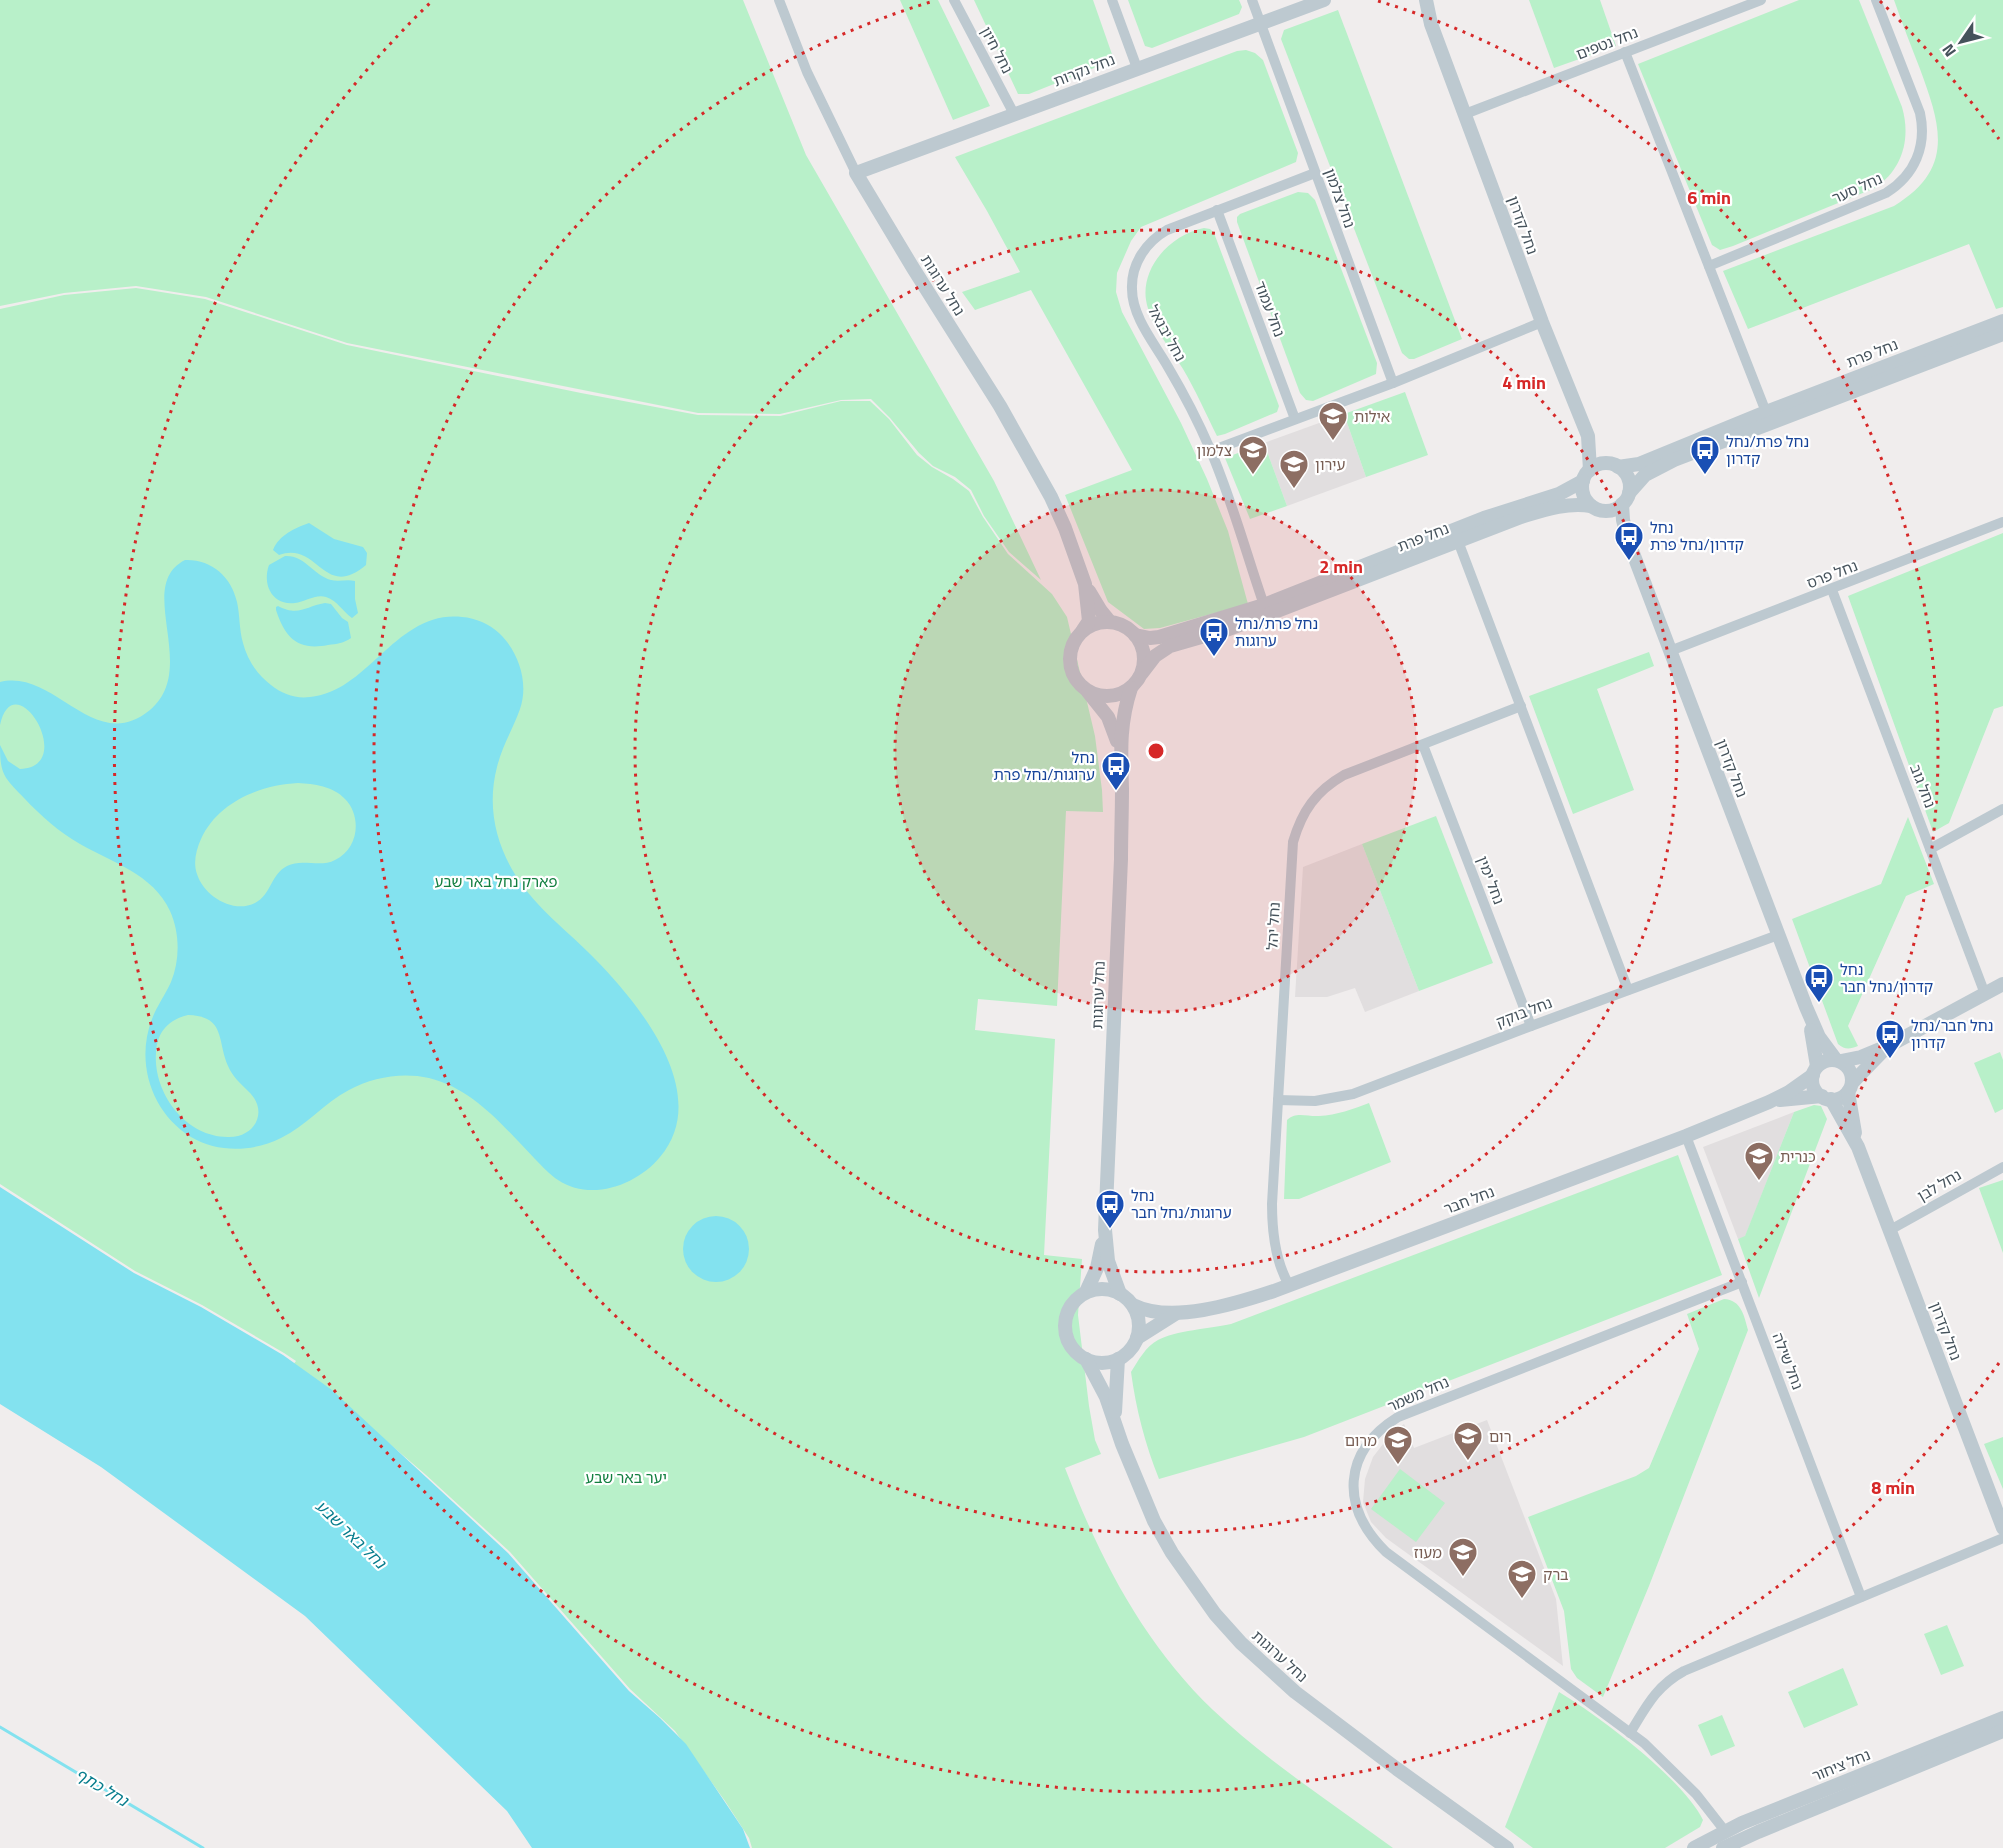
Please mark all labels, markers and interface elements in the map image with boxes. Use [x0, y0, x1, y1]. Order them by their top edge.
north arrow [1931, 12, 1991, 72]
street label: נחל נטפים [1573, 21, 1641, 65]
street label: נחל חיון [975, 22, 1019, 78]
text: N [1936, 39, 1962, 62]
street label: נחל נקרות [1050, 48, 1118, 92]
street label: נחל צלמון [1319, 165, 1361, 231]
street label: נחל סער [1828, 167, 1886, 209]
text: 6 min [1687, 184, 1731, 211]
street label: נחל קדרון [1502, 192, 1544, 258]
street label: נחל ערוגות [915, 250, 971, 320]
street label: נחל עמוד [1249, 278, 1291, 340]
street label: נחל יבנאל [1142, 300, 1192, 366]
street label: נחל פרת [1843, 333, 1901, 373]
text: 4 min [1502, 369, 1546, 396]
school or university icon: אילות [1317, 400, 1349, 442]
place label: אילות [1354, 405, 1390, 428]
place label: נחל פרת/נחל קדרון [1726, 430, 1809, 470]
school or university icon: צלמון [1237, 434, 1269, 476]
bus stop icon: נחל פרת/נחל קדרון [1689, 434, 1721, 476]
place label: צלמון [1196, 439, 1232, 462]
school or university icon: עירון [1278, 448, 1310, 490]
place label: עירון [1315, 453, 1345, 476]
place label: נחל קדרון/נחל פרת [1650, 516, 1744, 556]
street label: נחל פרת [1394, 517, 1452, 557]
bus stop icon: נחל קדרון/נחל פרת [1613, 520, 1645, 562]
text: 2 min [1319, 553, 1363, 580]
street label: נחל פרס [1803, 554, 1861, 594]
place label: נחל פרת/נחל ערוגות [1235, 612, 1318, 652]
bus stop icon: נחל פרת/נחל ערוגות [1198, 616, 1230, 658]
street label: נחל קדרון [1710, 735, 1754, 801]
centre of rings [1146, 741, 1166, 761]
place label: נחל ערוגות/נחל פרת [994, 746, 1095, 786]
bus stop icon: נחל ערוגות/נחל פרת [1100, 750, 1132, 792]
street label: נחל גוב [1904, 761, 1942, 811]
street label: נחל ימין [1471, 852, 1511, 908]
park label: פארק נחל באר שבע [434, 870, 558, 893]
street label: נחל יהל [1260, 901, 1286, 951]
place label: נחל קדרון/נחל חבר [1840, 958, 1933, 998]
street label: נחל ערוגות [1085, 960, 1111, 1030]
bus stop icon: נחל קדרון/נחל חבר [1803, 962, 1835, 1004]
street label: נחל בוקק [1492, 991, 1556, 1033]
place label: נחל חבר/נחל קדרון [1911, 1014, 1993, 1054]
bus stop icon: נחל חבר/נחל קדרון [1874, 1018, 1906, 1060]
school or university icon: כנרית [1743, 1140, 1775, 1182]
place label: כנרית [1780, 1145, 1816, 1168]
street label: נחל לבן [1913, 1163, 1965, 1207]
street label: נחל חבר [1440, 1180, 1498, 1220]
place label: נחל ערוגות/נחל חבר [1131, 1184, 1232, 1224]
bus stop icon: נחל ערוגות/נחל חבר [1094, 1188, 1126, 1230]
street label: נחל קדרון [1924, 1298, 1968, 1364]
street label: נחל שילה [1767, 1329, 1809, 1393]
street label: נחל משמר [1383, 1370, 1453, 1418]
school or university icon: רום [1452, 1420, 1484, 1462]
school or university icon: מרום [1382, 1424, 1414, 1466]
place label: רום [1489, 1425, 1511, 1448]
place label: מרום [1345, 1429, 1377, 1452]
park label: יער באר שבע [585, 1466, 667, 1489]
text: 8 min [1871, 1474, 1915, 1501]
water label: נחל באר שבע [310, 1494, 392, 1574]
school or university icon: מעוז [1447, 1536, 1479, 1578]
place label: מעוז [1414, 1541, 1442, 1564]
school or university icon: ברק [1506, 1558, 1538, 1600]
place label: ברק [1543, 1563, 1569, 1586]
street label: נחל ערוגות [1247, 1625, 1313, 1687]
street label: נחל ציחור [1808, 1743, 1874, 1787]
water label: נחל כתף [71, 1762, 134, 1813]

